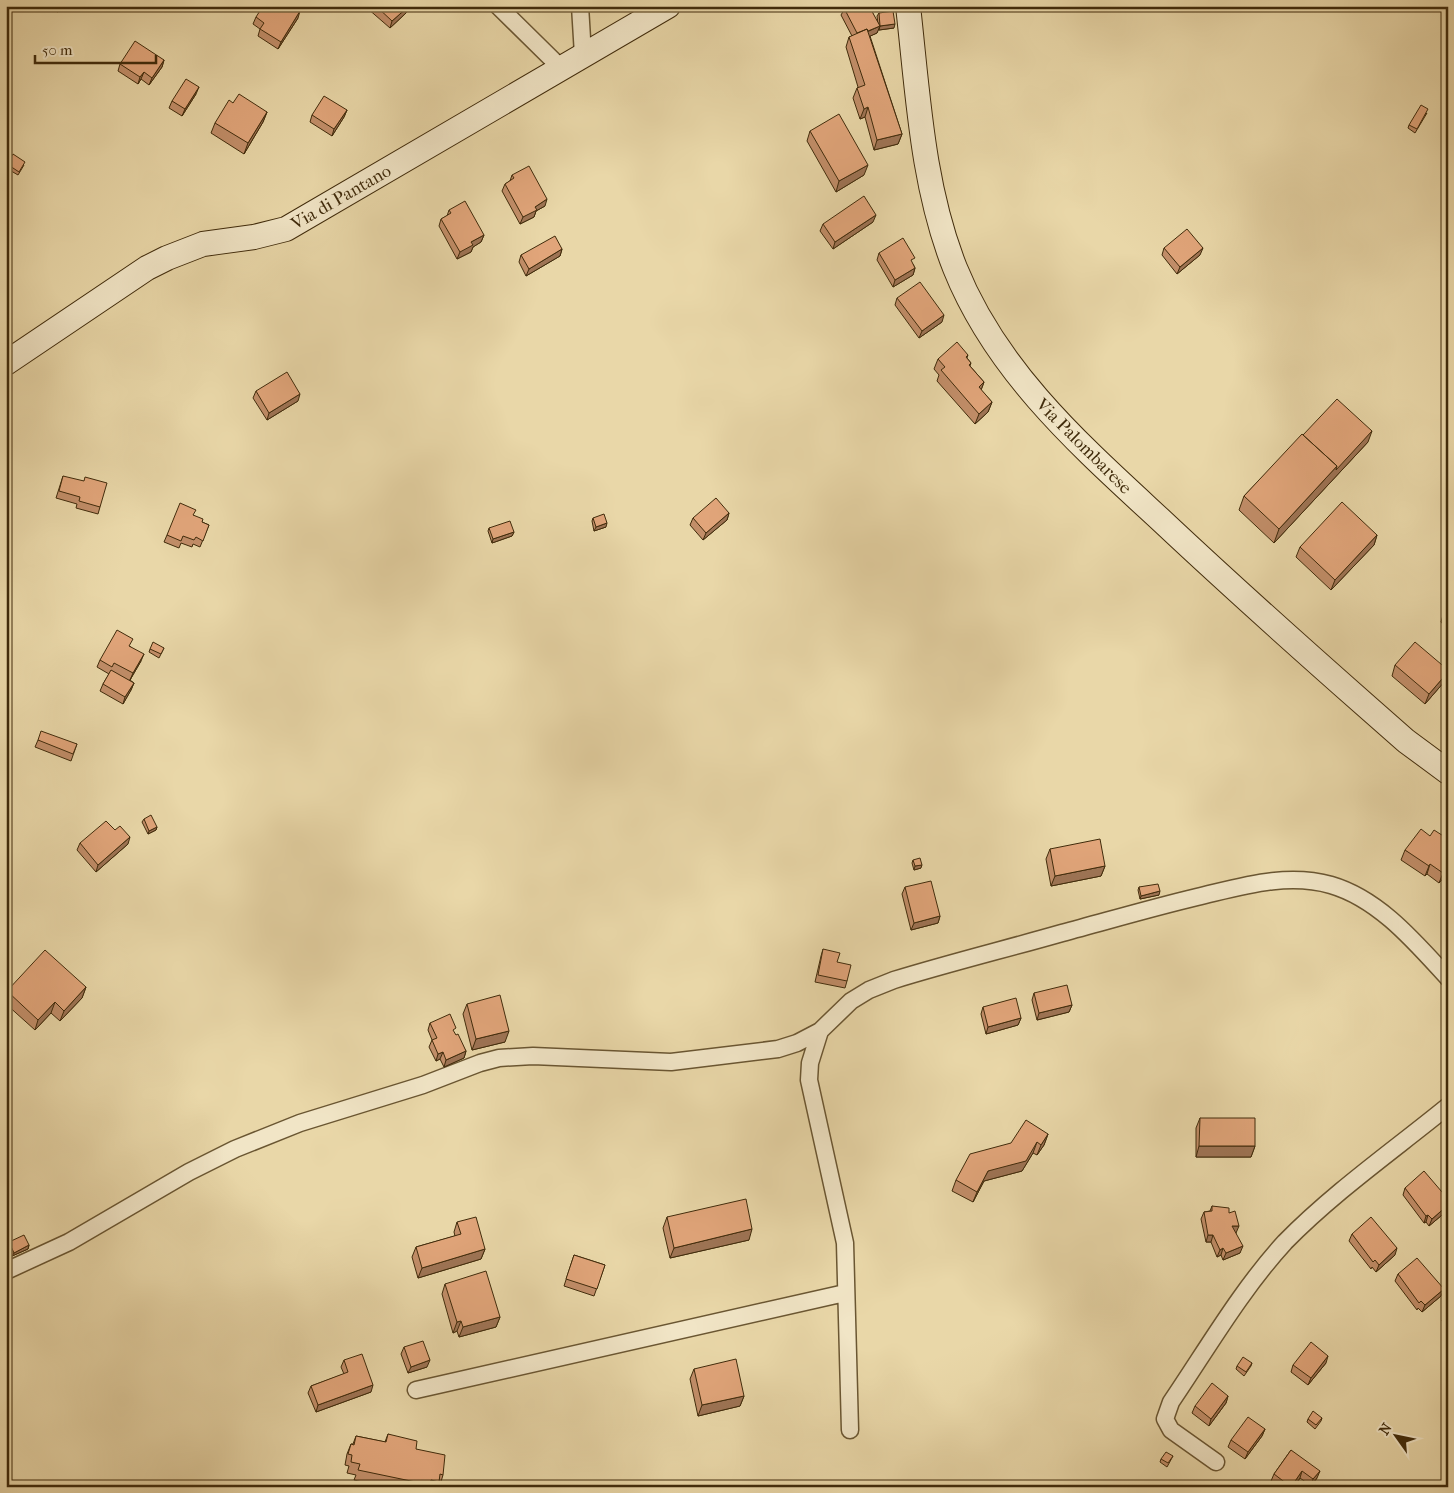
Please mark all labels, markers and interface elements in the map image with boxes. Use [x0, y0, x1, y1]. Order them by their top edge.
scale bar [35, 32, 156, 64]
text: 50 m [42, 41, 73, 59]
street label: Via di Pantano [287, 160, 395, 235]
street label: Via Palombarese [1031, 393, 1136, 499]
north arrow [1372, 1410, 1422, 1460]
text: N [1375, 1420, 1396, 1438]

